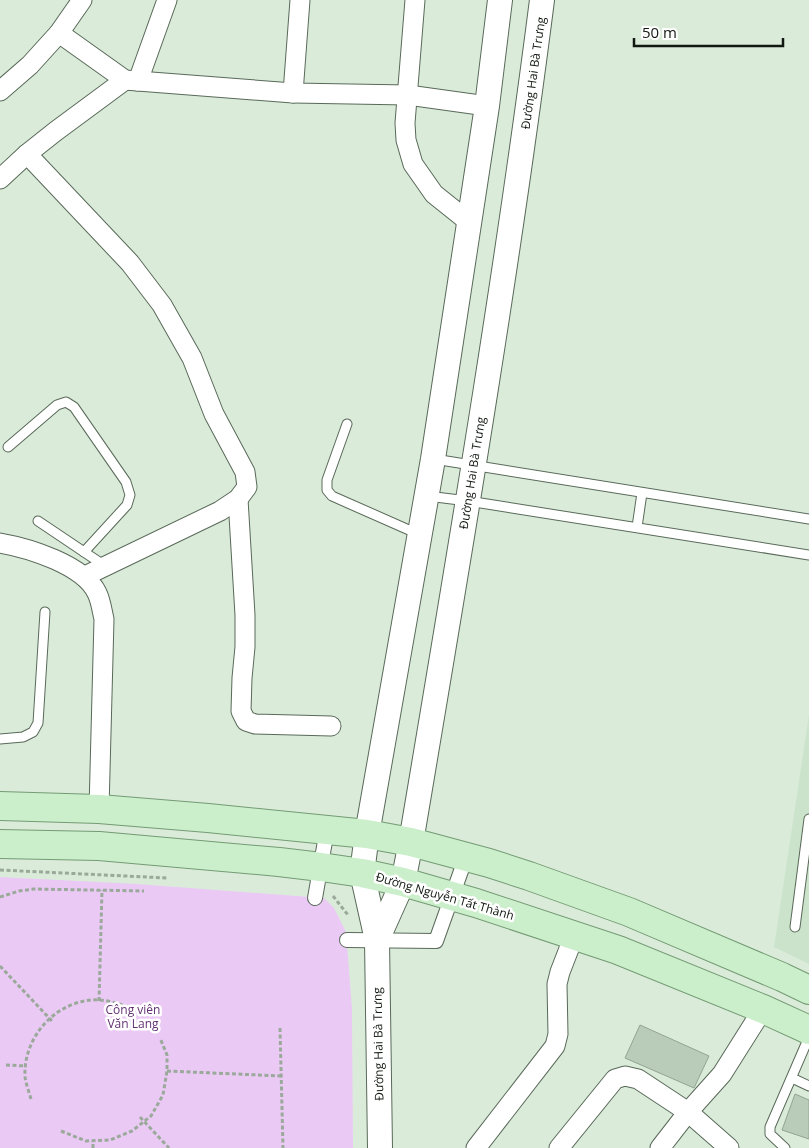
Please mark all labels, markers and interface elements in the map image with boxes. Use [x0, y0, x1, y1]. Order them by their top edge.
street label: Đường Hai Bà Trưng [517, 15, 549, 130]
scale bar [634, 15, 783, 47]
text: 50 m [642, 22, 677, 42]
street label: Đường Hai Bà Trưng [455, 415, 489, 530]
street label: Đường Nguyễn Tất Thành [374, 868, 516, 924]
street label: Đường Hai Bà Trưng [369, 987, 387, 1101]
park label: Công viên Văn Lang [106, 1001, 160, 1032]

